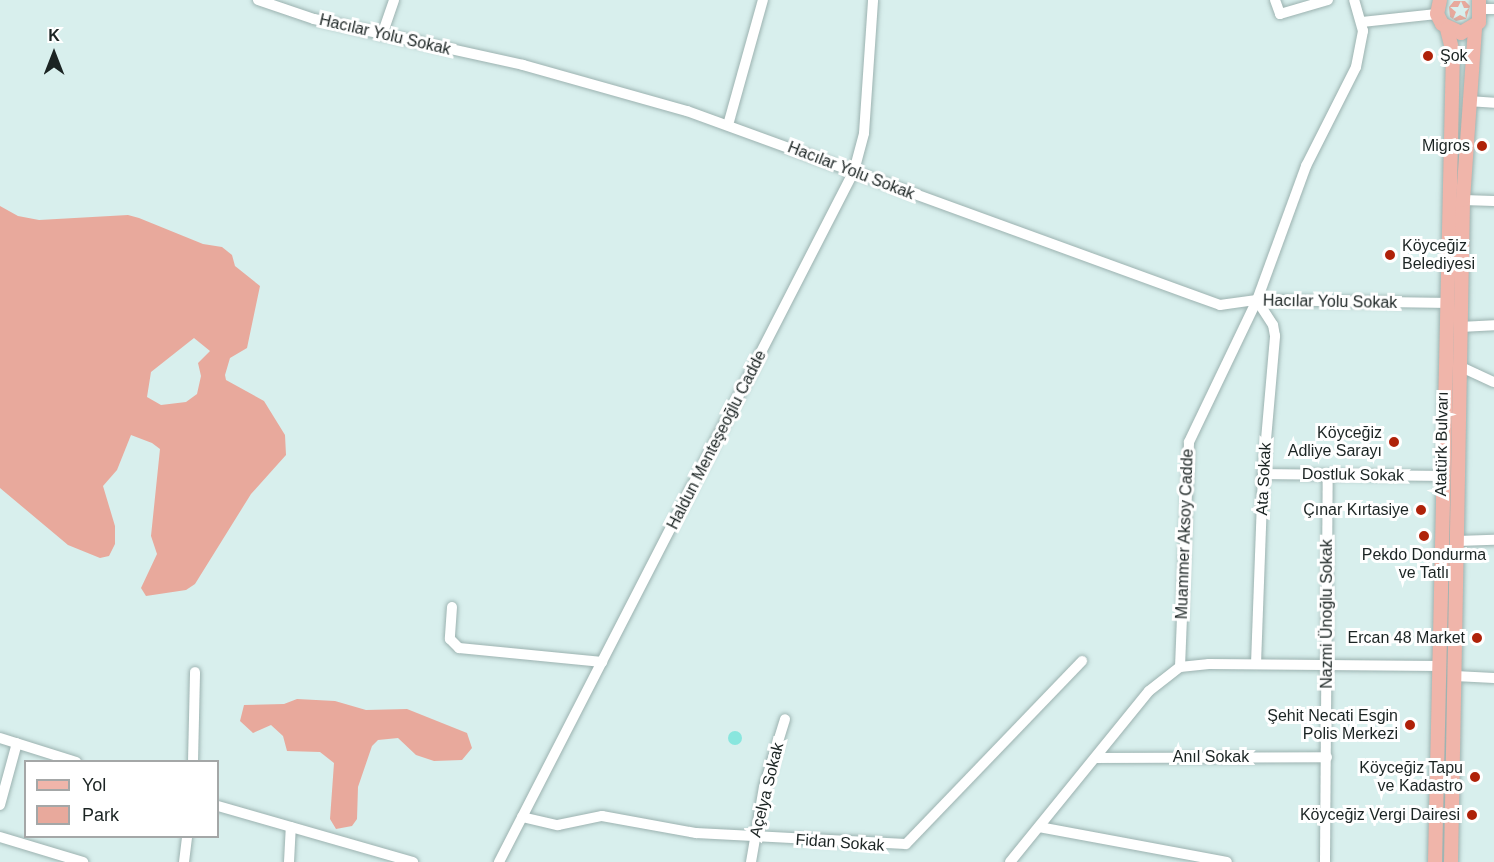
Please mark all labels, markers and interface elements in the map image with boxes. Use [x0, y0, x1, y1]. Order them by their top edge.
street label: Hacılar Yolu Sokak [317, 11, 453, 59]
north arrow [24, 24, 84, 84]
text: K [48, 27, 60, 44]
place label: Şok [1440, 46, 1468, 66]
marker: Şok [1421, 49, 1435, 63]
place label: Migros [1422, 136, 1470, 156]
street label: Hacılar Yolu Sokak [785, 138, 917, 204]
marker: Migros [1475, 139, 1489, 153]
place label: Köyceğiz Belediyesi [1402, 236, 1475, 274]
marker: Köyceğiz Belediyesi [1383, 248, 1397, 262]
street label: Hacılar Yolu Sokak [1263, 291, 1397, 313]
street label: Haldun Menteşeoğlu Cadde [663, 347, 771, 533]
street label: Atatürk Bulvarı [1431, 391, 1453, 497]
place label: Köyceğiz Adliye Sarayı [1288, 423, 1382, 461]
marker: Köyceğiz Adliye Sarayı [1387, 435, 1401, 449]
street label: Ata Sokak [1253, 442, 1275, 516]
street label: Muammer Aksoy Cadde [1172, 448, 1198, 620]
street label: Dostluk Sokak [1302, 465, 1404, 485]
place label: Çınar Kırtasiye [1303, 500, 1409, 520]
marker: Çınar Kırtasiye [1414, 503, 1428, 517]
marker: Pekdo Dondurma ve Tatlı [1417, 529, 1431, 543]
street label: Nazmi Ünoğlu Sokak [1317, 539, 1337, 689]
place label: Pekdo Dondurma ve Tatlı [1362, 545, 1486, 583]
place label: Ercan 48 Market [1348, 628, 1465, 648]
marker: Ercan 48 Market [1470, 631, 1484, 645]
place label: Şehit Necati Esgin Polis Merkezi [1267, 706, 1398, 744]
marker: Şehit Necati Esgin Polis Merkezi [1403, 718, 1417, 732]
street label: Açelya Sokak [746, 741, 788, 839]
street label: Anıl Sokak [1173, 747, 1249, 767]
place label: Köyceğiz Tapu ve Kadastro [1359, 758, 1463, 796]
legend [24, 760, 219, 838]
marker: Köyceğiz Tapu ve Kadastro [1468, 770, 1482, 784]
text: Yol [82, 775, 106, 795]
text: Park [82, 805, 119, 825]
place label: Köyceğiz Vergi Dairesi [1300, 805, 1460, 825]
marker: Köyceğiz Vergi Dairesi [1465, 808, 1479, 822]
street label: Fidan Sokak [795, 830, 885, 856]

